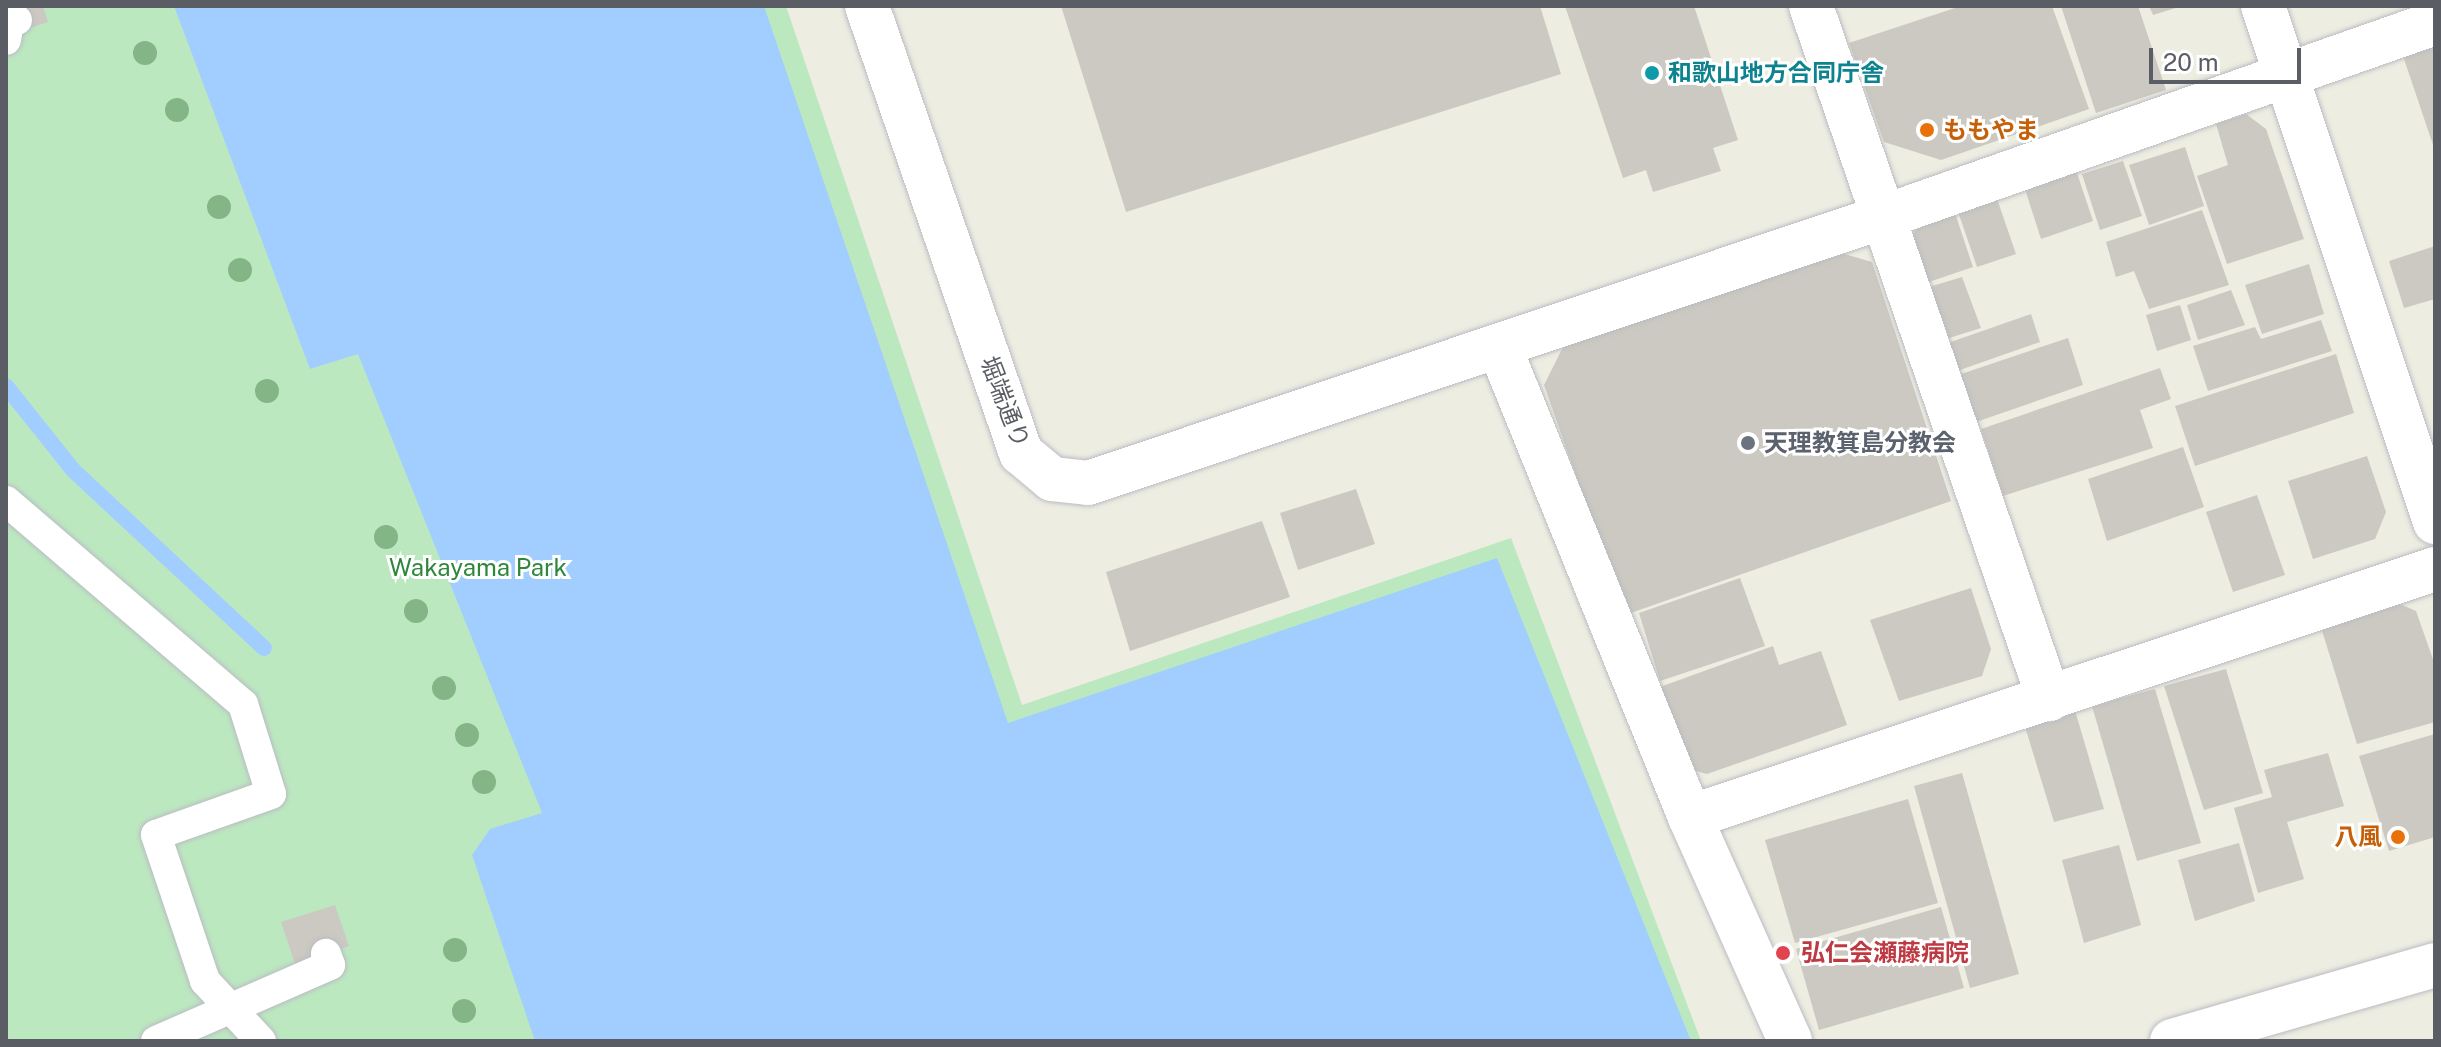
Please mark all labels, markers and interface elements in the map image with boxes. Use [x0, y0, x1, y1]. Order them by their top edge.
scale bar [2153, 32, 2305, 82]
text: 20 m [2163, 48, 2219, 76]
place label: 和歌山地方合同庁舎 [1668, 59, 1884, 87]
marker: 和歌山地方合同庁舎 [1643, 64, 1661, 82]
place label: ももやま [1943, 116, 2039, 144]
marker: ももやま [1918, 121, 1936, 139]
street label: 堀端通り [974, 352, 1036, 452]
place label: 天理教箕島分教会 [1764, 429, 1956, 457]
marker: 天理教箕島分教会 [1739, 434, 1757, 452]
park label: Wakayama Park [389, 554, 567, 582]
place label: 八風 [2334, 823, 2382, 851]
marker: 八風 [2389, 828, 2407, 846]
place label: 弘仁会瀬藤病院 [1801, 939, 1969, 967]
marker: 弘仁会瀬藤病院 [1772, 942, 1794, 964]

